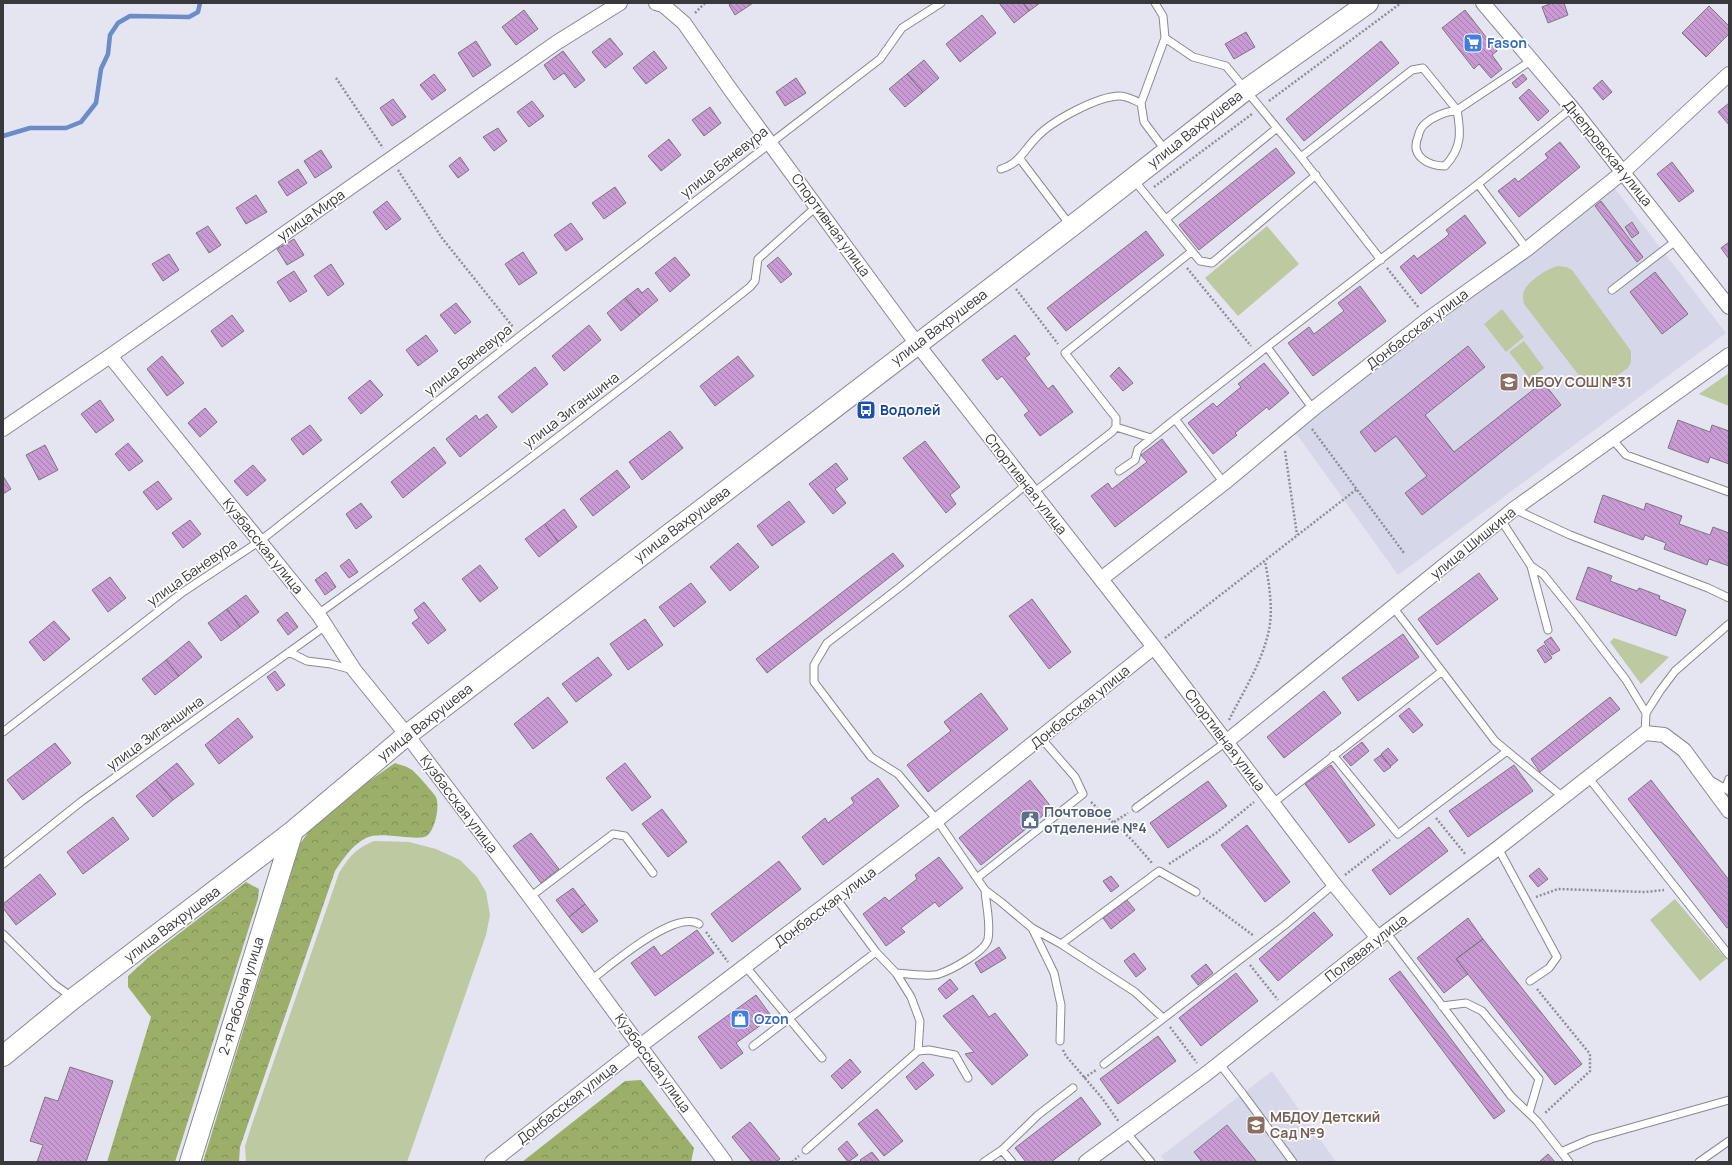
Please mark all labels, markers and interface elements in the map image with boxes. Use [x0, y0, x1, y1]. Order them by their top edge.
supermarket icon: Fason [1462, 32, 1484, 54]
place label: Fason [1487, 33, 1527, 52]
street label: улица Вахрушева [1143, 86, 1246, 172]
street label: Днепровская улица [1560, 96, 1657, 210]
street label: улица Баневура [676, 121, 771, 202]
street label: Спортивная улица [787, 169, 875, 280]
street label: улица Мира [273, 184, 348, 245]
street label: улица Вахрушева [887, 284, 991, 369]
street label: Донбасская улица [1362, 284, 1472, 373]
street label: улица Баневура [420, 319, 515, 400]
street label: улица Зиганшина [519, 367, 623, 452]
school or university icon: МБОУ СОШ №31 [1498, 371, 1520, 393]
place label: МБОУ СОШ №31 [1523, 372, 1632, 391]
bus stop icon: Водолей [855, 399, 877, 421]
place label: Водолей [880, 400, 940, 419]
street label: Спортивная улица [981, 429, 1072, 538]
street label: улица Вахрушева [630, 481, 734, 566]
street label: Кузбасская улица [219, 494, 308, 598]
street label: улица Шишкина [1426, 502, 1519, 583]
street label: улица Баневура [143, 533, 241, 610]
street label: Донбасская улица [1026, 661, 1133, 753]
street label: улица Вахрушева [373, 679, 476, 765]
street label: Спортивная улица [1181, 685, 1270, 795]
street label: улица Зиганшина [102, 691, 207, 774]
street label: Кузбасская улица [416, 751, 503, 857]
place label: Почтовое отделение №4 [1044, 802, 1147, 837]
public building icon: Почтовое отделение №4 [1019, 809, 1041, 831]
street label: Донбасская улица [770, 862, 880, 951]
street label: улица Вахрушева [120, 881, 224, 966]
street label: Полевая улица [1321, 909, 1411, 986]
street label: 2-я Рабочая улица [214, 934, 268, 1057]
shop icon: Ozon [729, 1008, 751, 1030]
street label: Кузбасская улица [611, 1009, 696, 1116]
place label: Ozon [754, 1009, 789, 1028]
street label: Донбасская улица [512, 1057, 621, 1148]
place label: МБДОУ Детский Сад №9 [1270, 1107, 1380, 1142]
school or university icon: МБДОУ Детский Сад №9 [1245, 1114, 1267, 1136]

